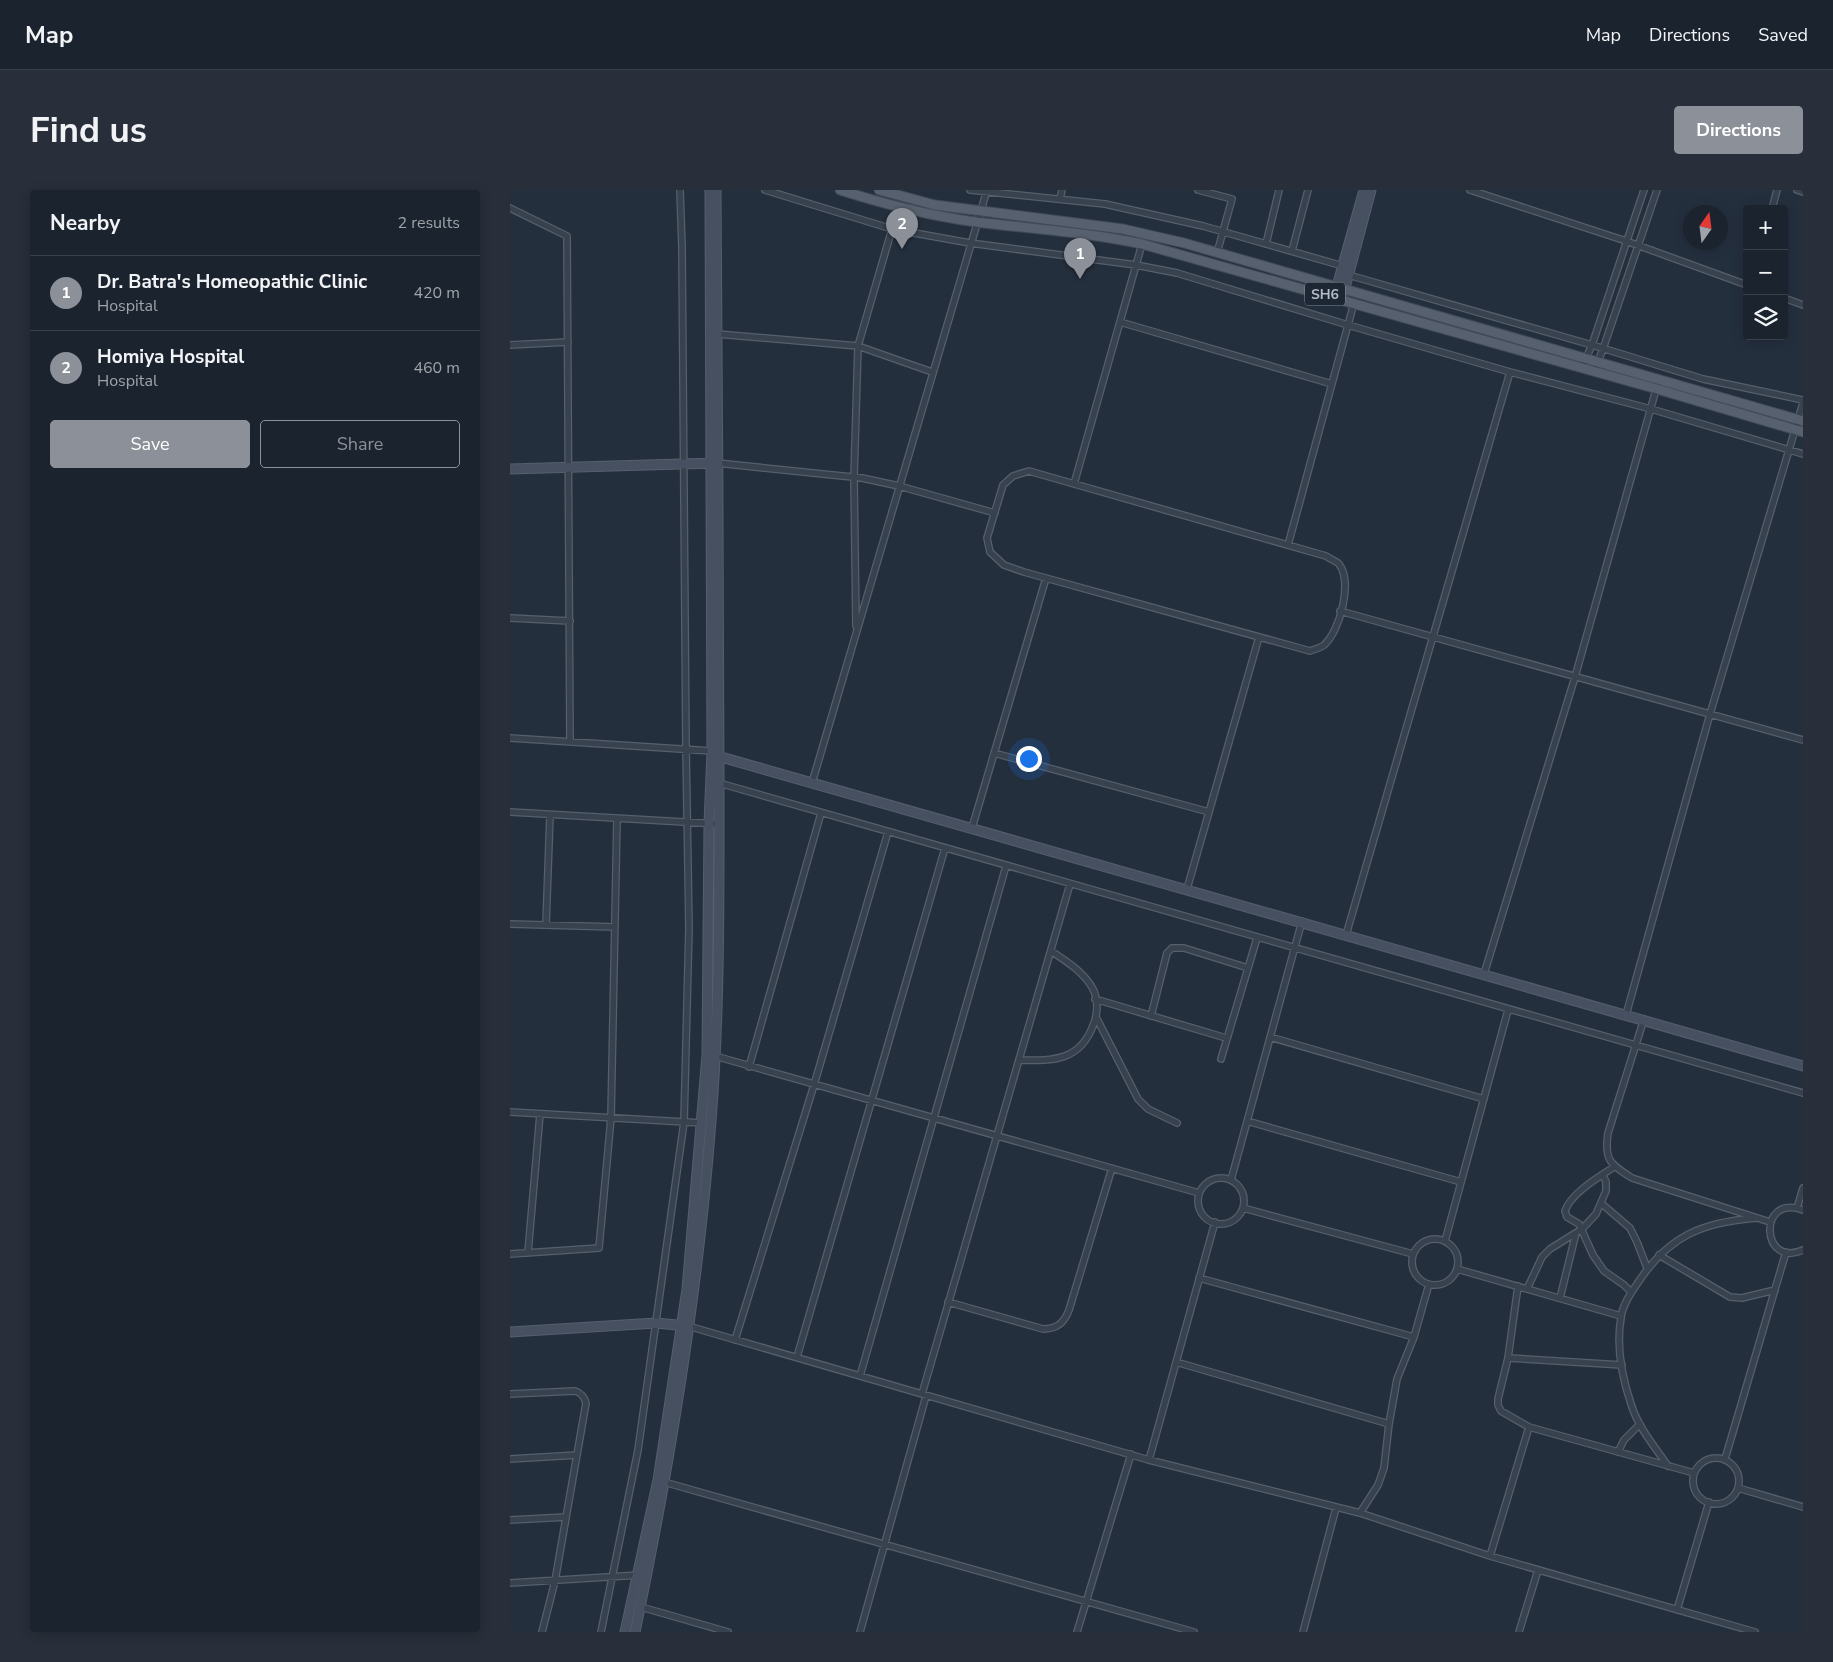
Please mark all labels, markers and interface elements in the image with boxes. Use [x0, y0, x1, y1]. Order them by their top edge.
text: Map [25, 19, 73, 51]
text: Map [1586, 23, 1621, 47]
text: Directions [1649, 23, 1730, 47]
text: Saved [1758, 23, 1808, 47]
button: Directions [1674, 106, 1803, 154]
text: Find us [30, 107, 147, 154]
north arrow [1683, 205, 1728, 250]
map controls [1743, 205, 1788, 340]
button: + [1743, 205, 1788, 250]
pin: 2 [886, 208, 918, 249]
text: Nearby [50, 209, 120, 237]
text: 2 results [398, 212, 460, 234]
pin: 1 [1064, 238, 1096, 279]
button: − [1743, 250, 1788, 295]
text: Dr. Batra's Homeopathic Clinic [97, 269, 367, 295]
text: 1 [61, 282, 71, 304]
text: 420 m [413, 282, 460, 304]
road number: SH6 [1305, 282, 1345, 306]
text: Hospital [97, 295, 158, 317]
button: layers [1743, 295, 1788, 340]
text: Homiya Hospital [97, 344, 244, 370]
text: 2 [61, 357, 71, 379]
text: 460 m [413, 357, 460, 379]
text: Hospital [97, 370, 158, 392]
button: Save [50, 420, 250, 468]
button: Share [260, 420, 460, 468]
your location [1016, 746, 1042, 772]

